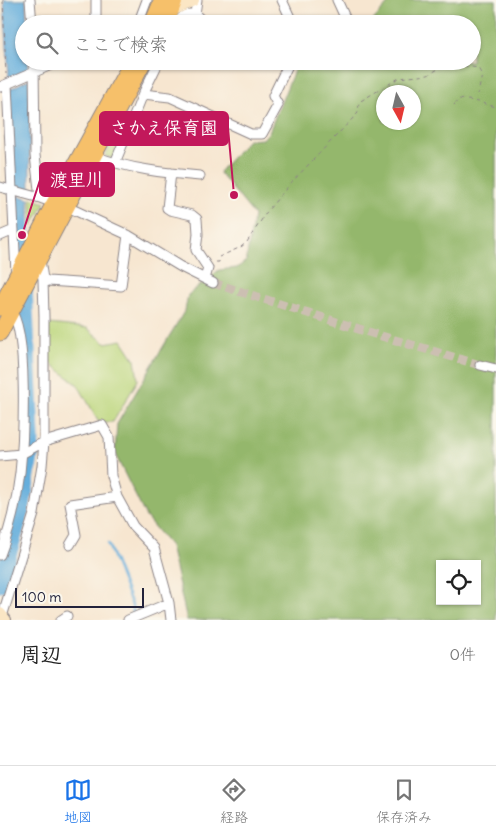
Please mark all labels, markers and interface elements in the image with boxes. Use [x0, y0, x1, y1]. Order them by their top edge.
search box [15, 15, 481, 70]
icon: search [33, 29, 61, 57]
text: ここで検索 [73, 32, 168, 56]
north arrow [376, 85, 421, 130]
callout: さかえ保育園 [100, 112, 228, 145]
text: さかえ保育園 [110, 116, 218, 139]
callout: 渡里川 [40, 163, 114, 196]
text: 渡里川 [50, 168, 104, 191]
map controls [436, 560, 481, 605]
button: locate [436, 560, 481, 605]
scale bar [15, 585, 144, 608]
text: 100 m [22, 588, 62, 606]
text: 周辺 [20, 641, 62, 668]
text: 0件 [449, 644, 476, 664]
tab: 地図 [64, 776, 92, 826]
tab: 経路 [220, 776, 248, 826]
tab: 保存済み [376, 776, 432, 826]

